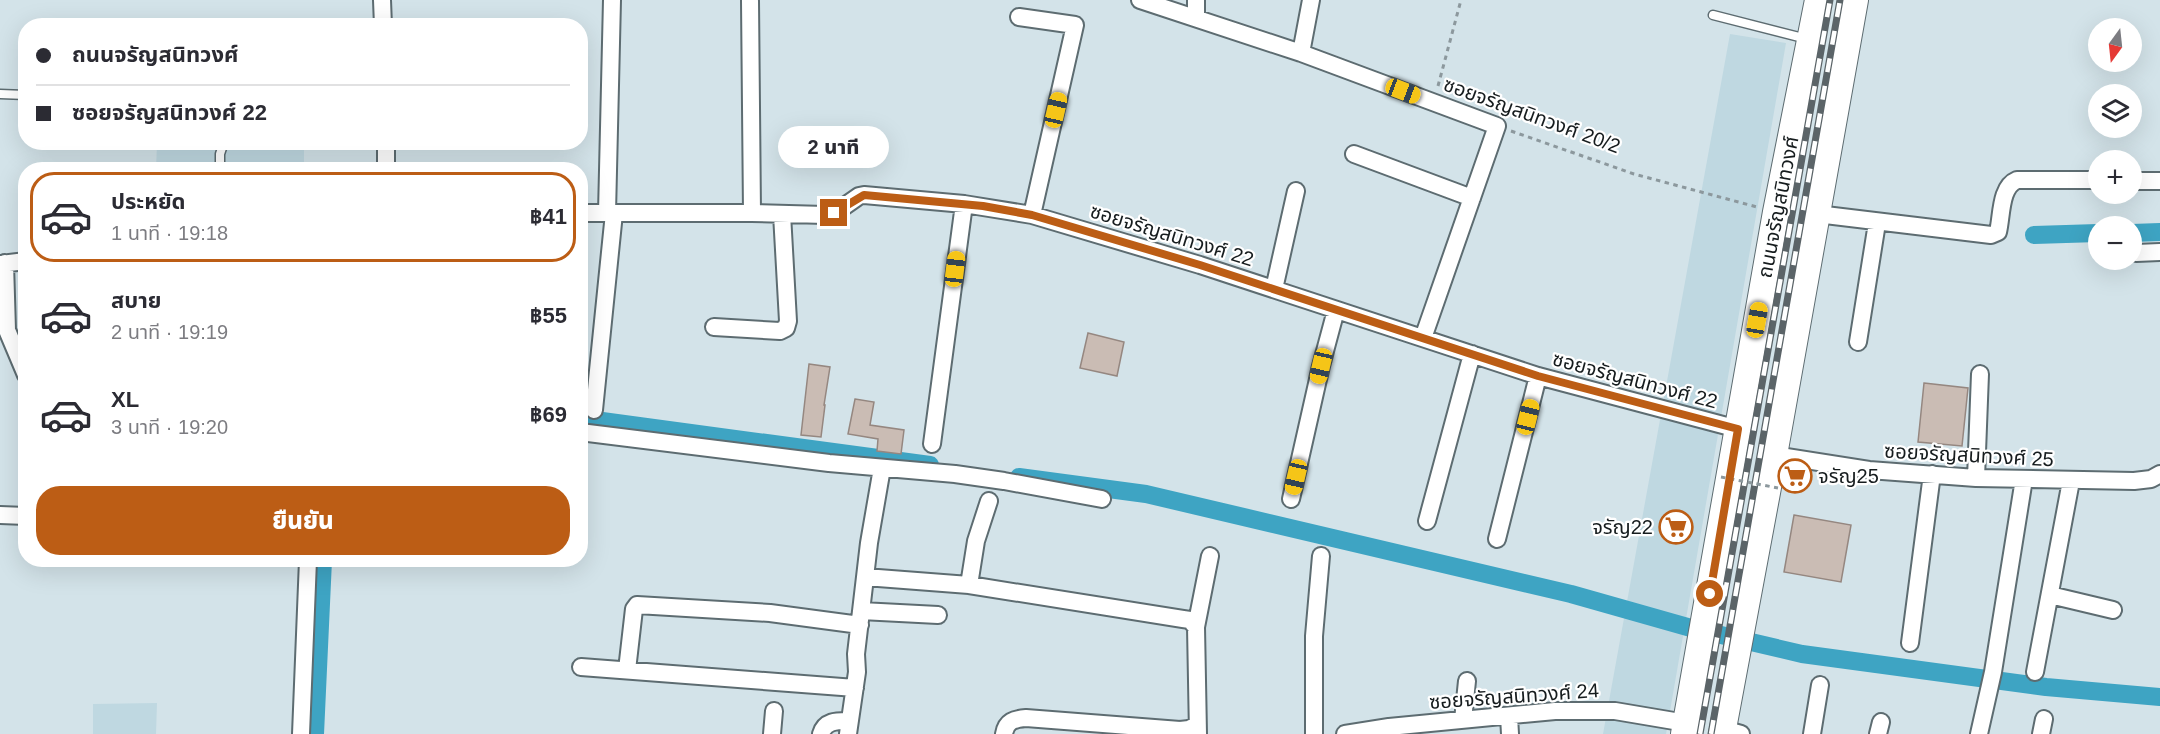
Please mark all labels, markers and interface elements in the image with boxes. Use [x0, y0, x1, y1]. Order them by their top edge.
north arrow [2088, 18, 2142, 72]
map controls [2088, 18, 2142, 270]
text: ถนนจรัญสนิทวงศ์ [72, 42, 238, 67]
street label: ซอยจรัญสนิทวงศ์ 20/2 [1441, 73, 1623, 157]
car [1383, 76, 1423, 106]
button: layers [2088, 84, 2142, 138]
car [1043, 90, 1069, 130]
text: ซอยจรัญสนิทวงศ์ 22 [72, 100, 267, 125]
callout: 2 นาที [778, 126, 890, 168]
street label: ถนนจรัญสนิทวงศ์ [1753, 134, 1803, 280]
text: 2 นาที [808, 136, 859, 158]
button: + [2088, 150, 2142, 204]
text: ประหยัด [111, 189, 186, 214]
icon: car [39, 190, 93, 244]
route end [820, 199, 847, 226]
street label: ซอยจรัญสนิทวงศ์ 22 [1088, 200, 1256, 270]
text: ฿41 [530, 204, 567, 229]
button: − [2088, 216, 2142, 270]
text: 1 นาที · 19:18 [111, 222, 228, 244]
car [944, 250, 966, 288]
text: สบาย [111, 288, 161, 313]
icon: car [39, 289, 93, 343]
car [1745, 301, 1769, 339]
text: ฿55 [530, 303, 567, 328]
text: 2 นาที · 19:19 [111, 321, 228, 343]
car [1308, 346, 1334, 386]
street label: ซอยจรัญสนิทวงศ์ 22 [1550, 347, 1720, 413]
text: XL [111, 387, 139, 412]
icon: car [39, 388, 93, 442]
car [1515, 397, 1541, 437]
text: ฿69 [530, 402, 567, 427]
text: 3 นาที · 19:20 [111, 416, 228, 438]
street label: ซอยจรัญสนิทวงศ์ 25 [1884, 440, 2054, 470]
car [1283, 457, 1309, 497]
supermarket icon: จรัญ25 [1777, 458, 1813, 494]
place label: จรัญ25 [1818, 465, 1879, 487]
button: ยืนยัน [36, 486, 570, 555]
supermarket icon: จรัญ22 [1658, 509, 1694, 545]
place label: จรัญ22 [1592, 516, 1653, 538]
route start [1696, 580, 1723, 607]
street label: ซอยจรัญสนิทวงศ์ 24 [1428, 679, 1600, 713]

